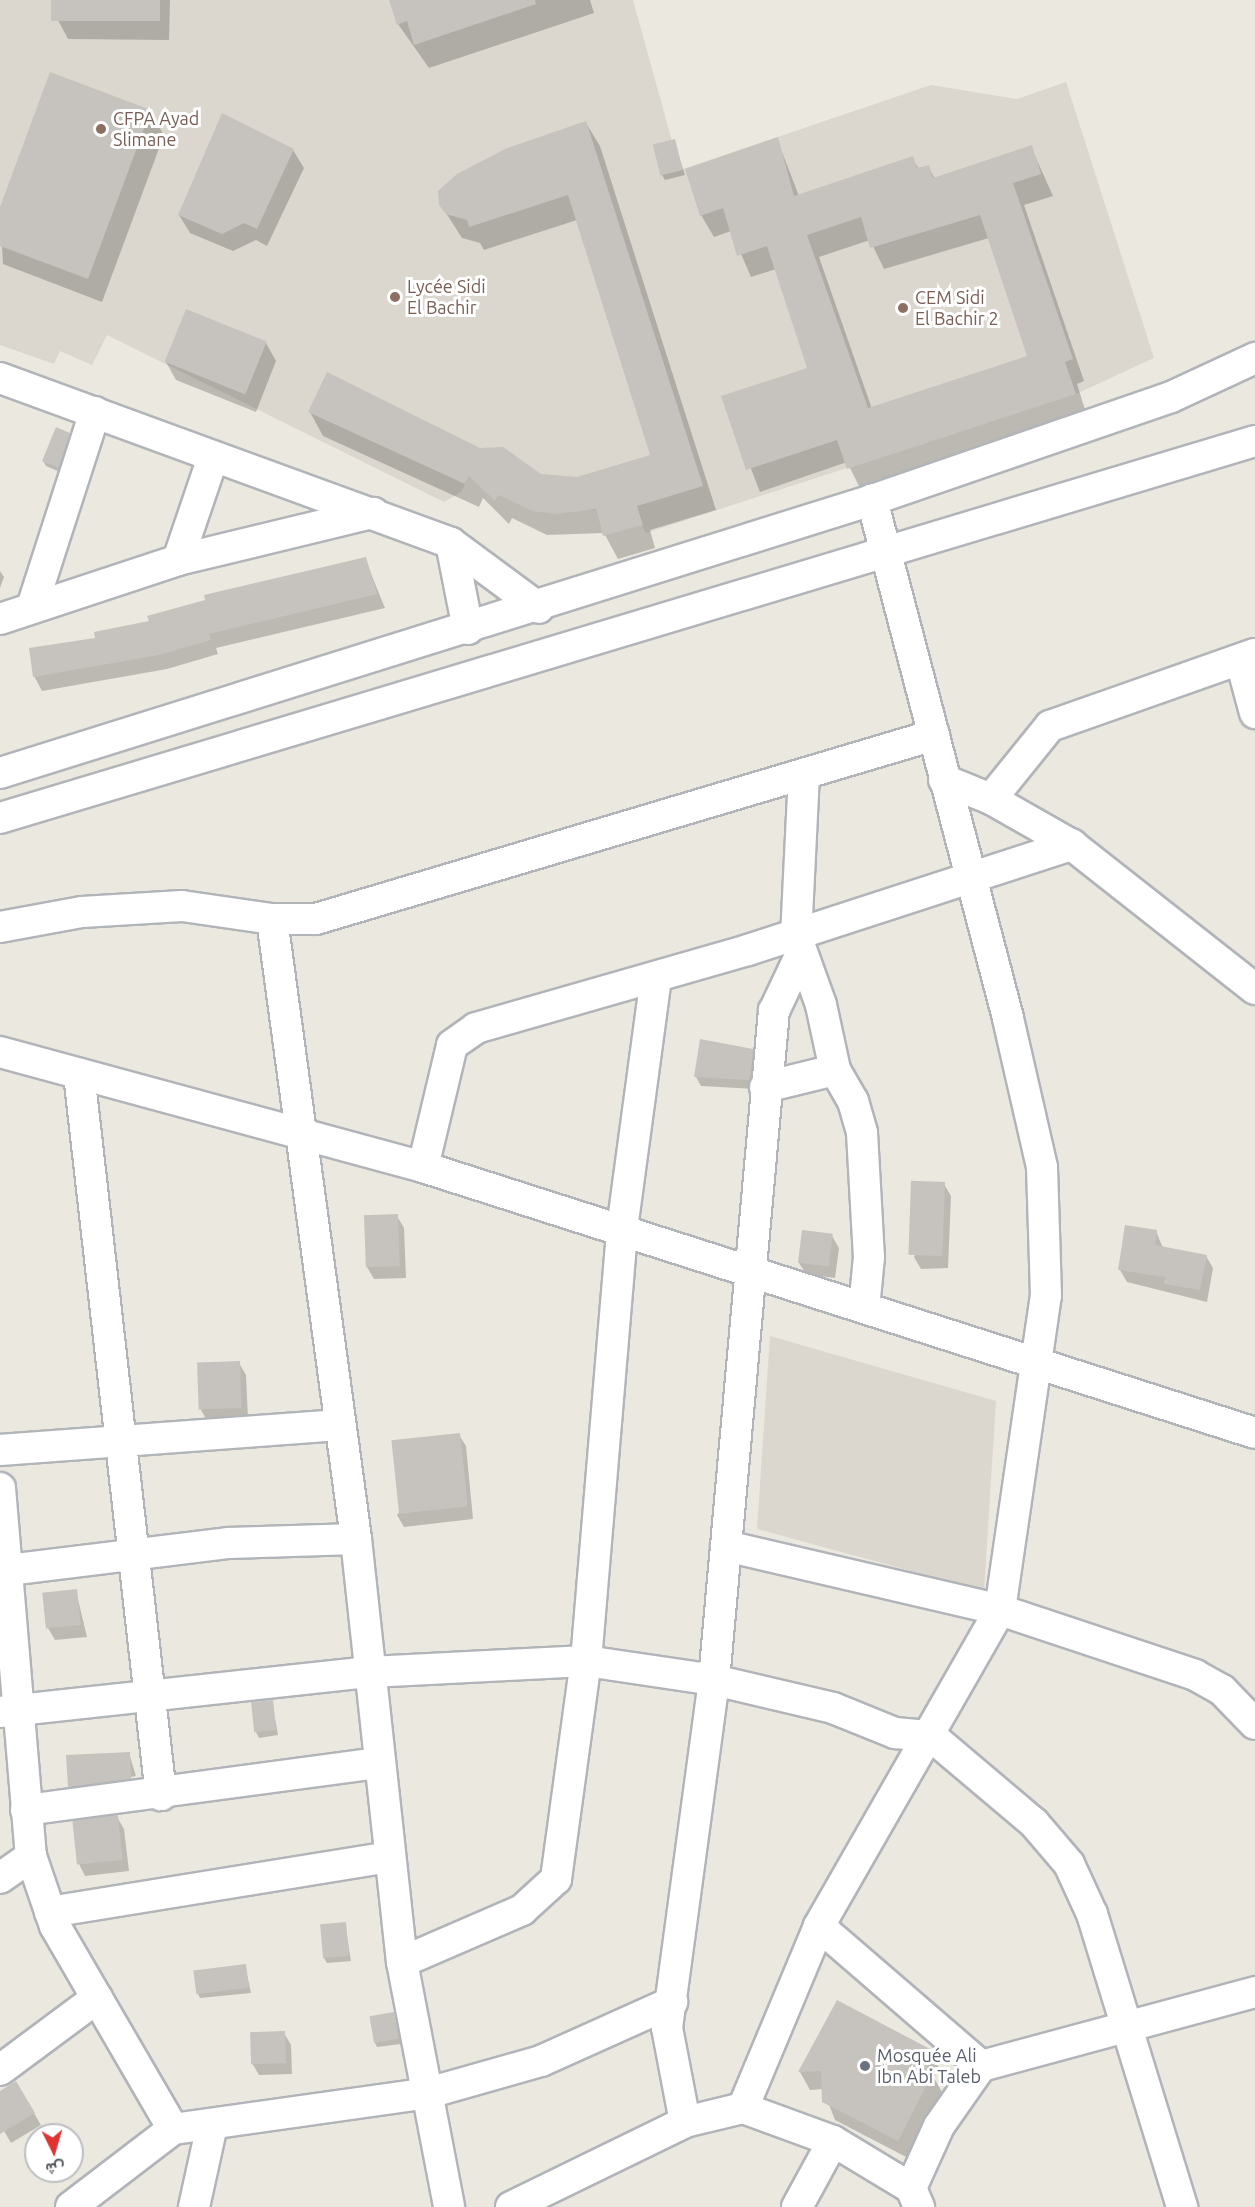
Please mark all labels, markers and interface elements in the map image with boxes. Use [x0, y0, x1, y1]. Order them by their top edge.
place label: CFPA Ayad Slimane [113, 108, 199, 150]
marker: CFPA Ayad Slimane [94, 122, 108, 136]
place label: Lycée Sidi El Bachir [407, 276, 486, 318]
place label: CEM Sidi El Bachir 2 [915, 287, 999, 330]
marker: Lycée Sidi El Bachir [388, 290, 402, 304]
marker: CEM Sidi El Bachir 2 [896, 301, 910, 315]
place label: Mosquée Ali Ibn Abi Taleb [877, 2045, 981, 2088]
marker: Mosquée Ali Ibn Abi Taleb [858, 2059, 872, 2073]
north arrow [24, 2123, 84, 2183]
text: ش [45, 2159, 66, 2179]

